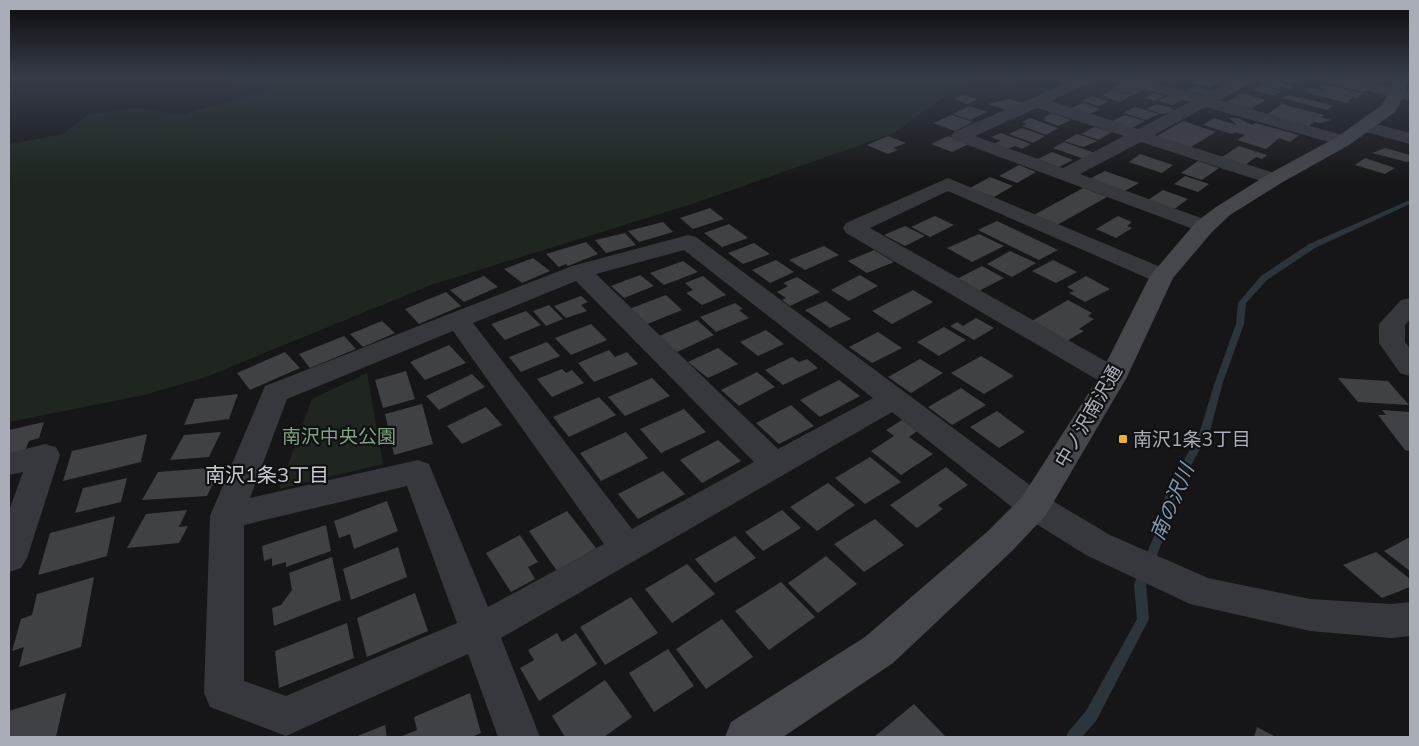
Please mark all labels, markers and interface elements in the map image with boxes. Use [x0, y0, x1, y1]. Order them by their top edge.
street label: 中ノ沢南沢通 [1049, 361, 1127, 471]
park label: 南沢中央公園 [282, 424, 396, 448]
place label: 南沢1条3丁目 [1133, 427, 1251, 451]
marker: 南沢1条3丁目 [1117, 433, 1129, 445]
water label: 南の沢川 [1144, 458, 1199, 544]
district label: 南沢1条3丁目 [205, 462, 329, 487]

